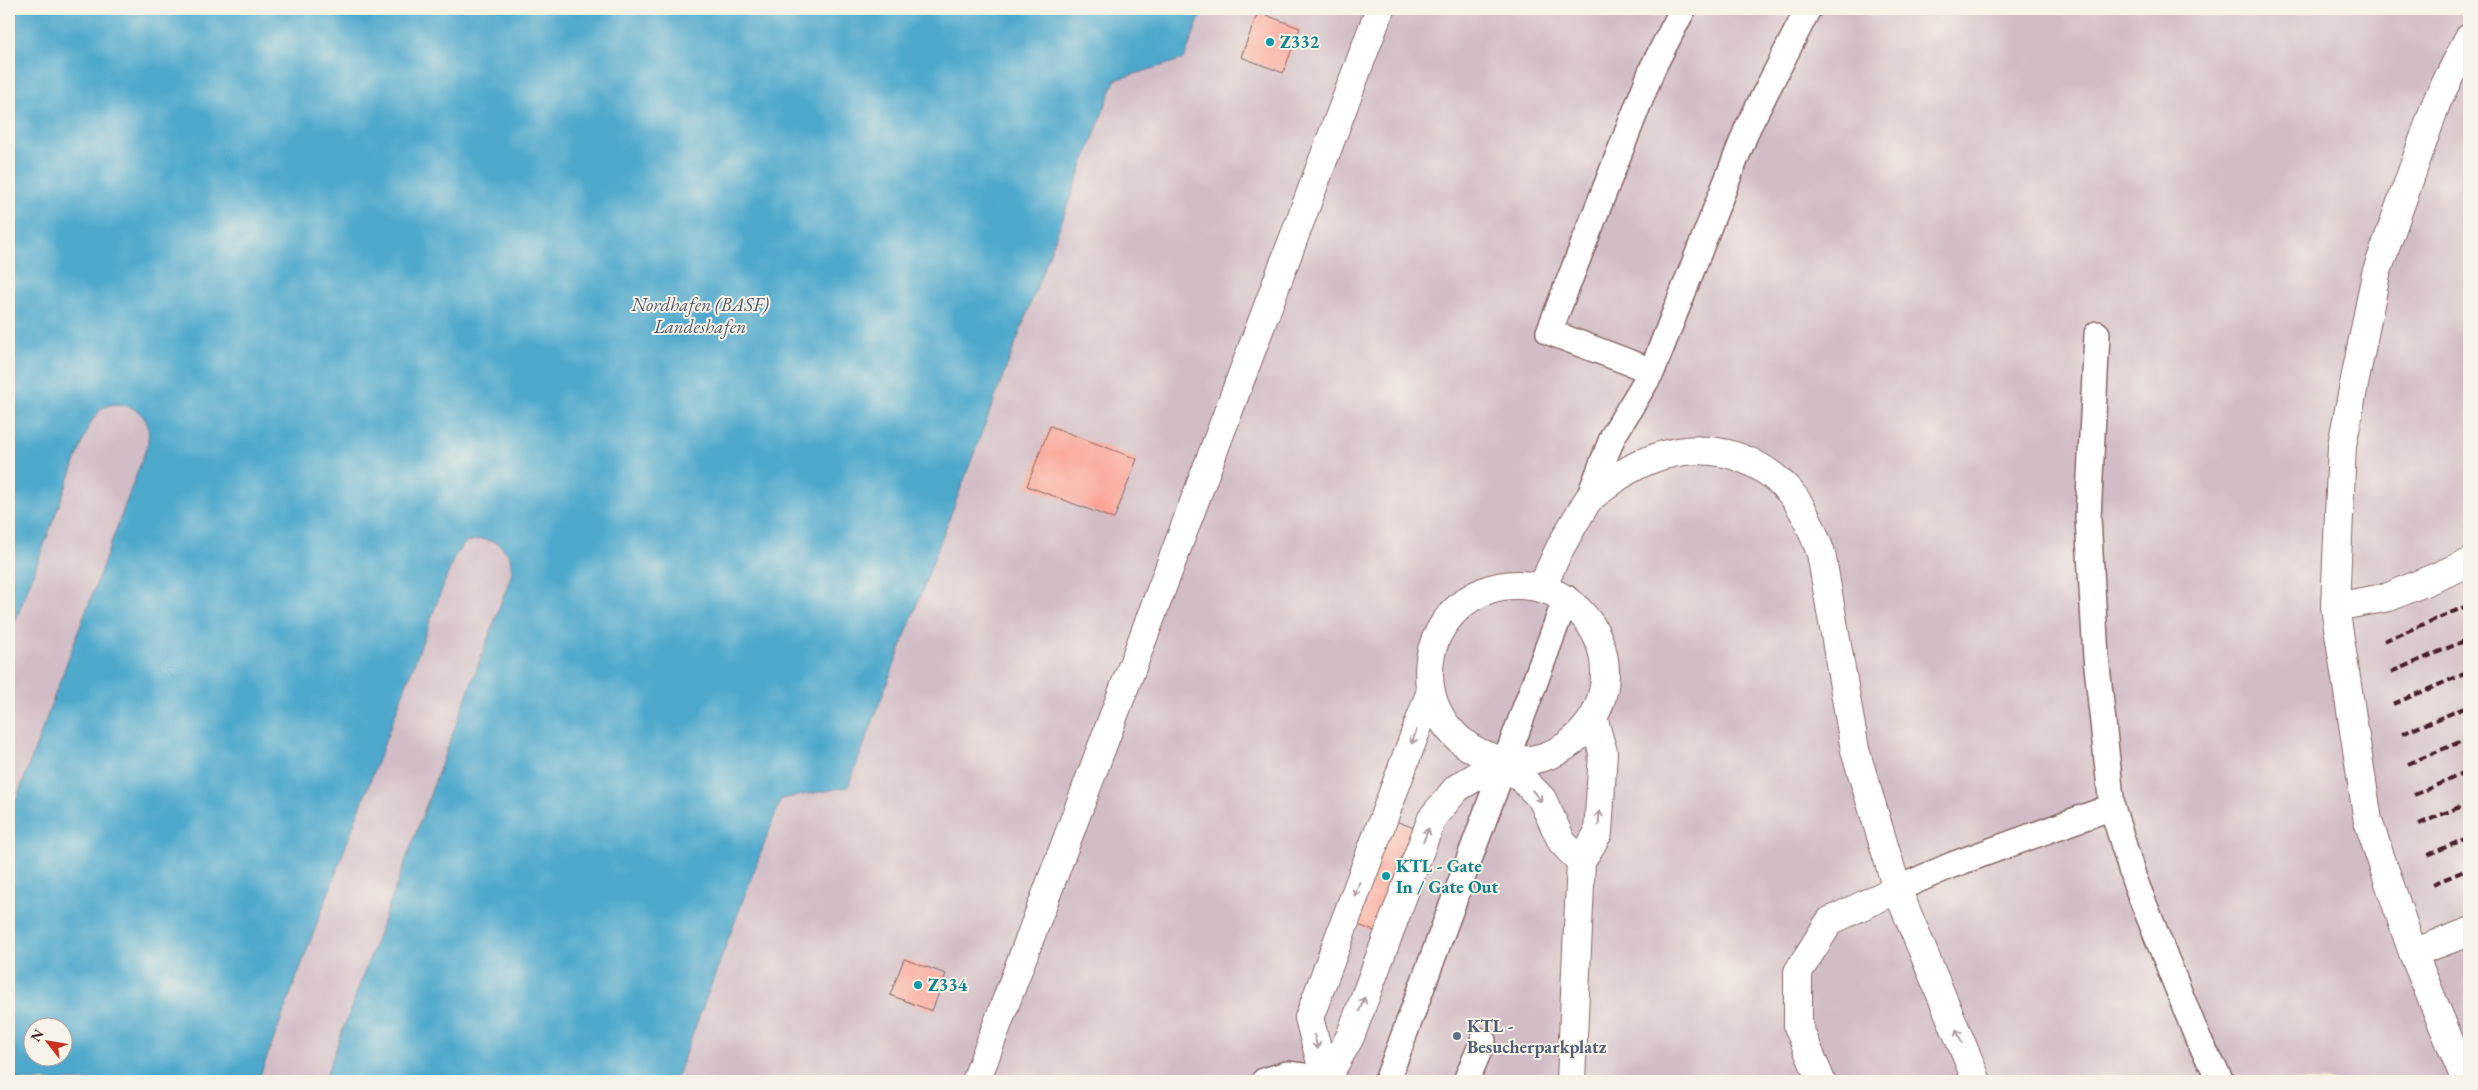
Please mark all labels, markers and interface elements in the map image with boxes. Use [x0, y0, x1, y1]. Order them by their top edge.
place label: Z332 [1280, 30, 1320, 53]
marker: Z332 [1264, 36, 1276, 48]
water label: Nordhafen (BASF) Landeshafen [630, 292, 769, 339]
one-way arrow [1409, 728, 1418, 744]
one-way arrow [1532, 789, 1543, 802]
one-way arrow [1595, 810, 1604, 826]
one-way arrow [1422, 828, 1431, 843]
place label: KTL - Gate In / Gate Out [1396, 854, 1499, 898]
marker: KTL - Gate In / Gate Out [1380, 870, 1392, 882]
one-way arrow [1352, 881, 1361, 896]
place label: Z334 [928, 973, 968, 996]
marker: Z334 [912, 979, 924, 991]
one-way arrow [1358, 996, 1367, 1012]
place label: KTL - Besucherparkplatz [1467, 1014, 1607, 1058]
north arrow [22, 1018, 72, 1068]
text: N [26, 1025, 48, 1045]
one-way arrow [1953, 1029, 1963, 1044]
marker: KTL - Besucherparkplatz [1451, 1030, 1463, 1042]
one-way arrow [1312, 1034, 1321, 1050]

